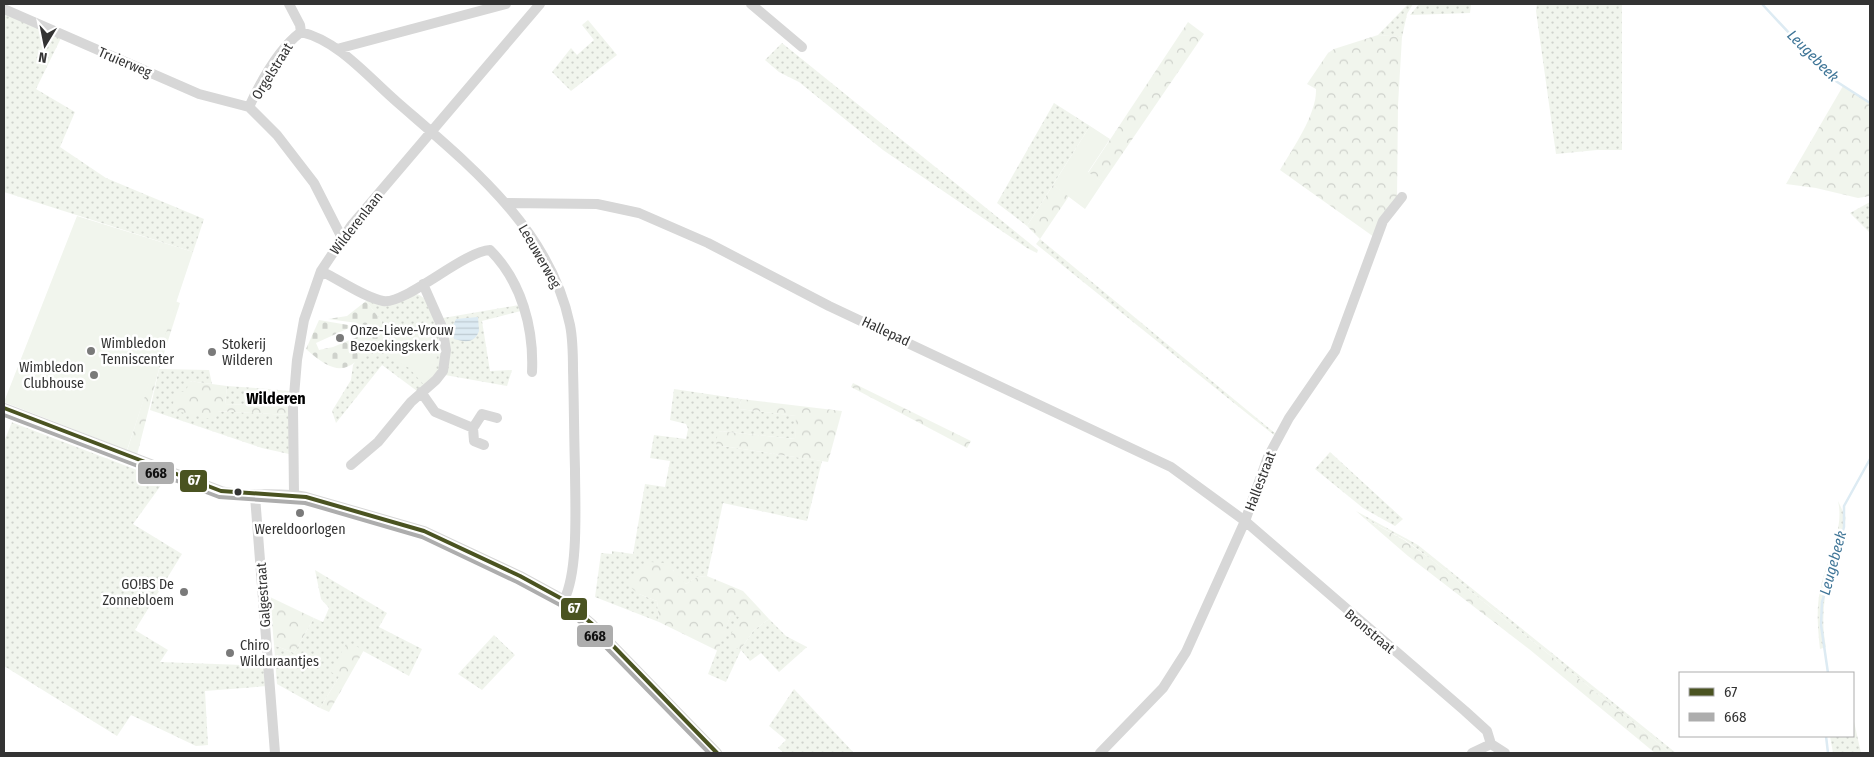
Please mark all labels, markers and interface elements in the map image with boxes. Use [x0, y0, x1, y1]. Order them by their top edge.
north arrow [20, 20, 70, 70]
water label: Leugebeek [1783, 26, 1843, 86]
street label: Orgelstraat [248, 39, 297, 103]
street label: Truierweg [96, 44, 154, 81]
text: N [37, 48, 48, 66]
street label: Wilderenlaan [326, 188, 386, 258]
street label: Leeuwerweg [515, 221, 565, 291]
street label: Hallepad [859, 313, 913, 350]
place label: Onze-Lieve-Vrouw Bezoekingskerk [350, 322, 454, 355]
marker: Onze-Lieve-Vrouw Bezoekingskerk [334, 332, 346, 344]
place label: Wimbledon Tenniscenter [101, 335, 174, 368]
place label: Stokerij Wilderen [222, 336, 273, 369]
marker: Wimbledon Tenniscenter [85, 345, 97, 357]
marker: Stokerij Wilderen [206, 346, 218, 358]
place label: Wimbledon Clubhouse [19, 359, 84, 392]
marker: Wimbledon Clubhouse [88, 369, 100, 381]
district label: Wilderen [246, 389, 306, 408]
street label: Hallestraat [1241, 448, 1280, 513]
line badge: 668 [137, 461, 175, 485]
text: 668 [145, 465, 168, 482]
line badge: 67 [179, 469, 208, 493]
text: 67 [187, 472, 201, 489]
unlabelled marker [233, 487, 243, 497]
marker: Wereldoorlogen [294, 507, 306, 519]
place label: Wereldoorlogen [254, 521, 346, 538]
water label: Leugebeek [1816, 528, 1850, 597]
street label: Galgestraat [253, 562, 274, 628]
place label: GO!BS De Zonnebloem [103, 576, 174, 609]
marker: GO!BS De Zonnebloem [178, 586, 190, 598]
line badge: 67 [560, 597, 588, 621]
text: 67 [567, 600, 581, 617]
street label: Bronstraat [1341, 606, 1398, 657]
line badge: 668 [576, 624, 614, 648]
text: 668 [584, 628, 607, 645]
place label: Chiro Wilduraantjes [240, 637, 319, 670]
marker: Chiro Wilduraantjes [224, 647, 236, 659]
legend [1679, 672, 1854, 737]
text: 67 [1724, 683, 1737, 701]
text: 668 [1724, 708, 1746, 726]

